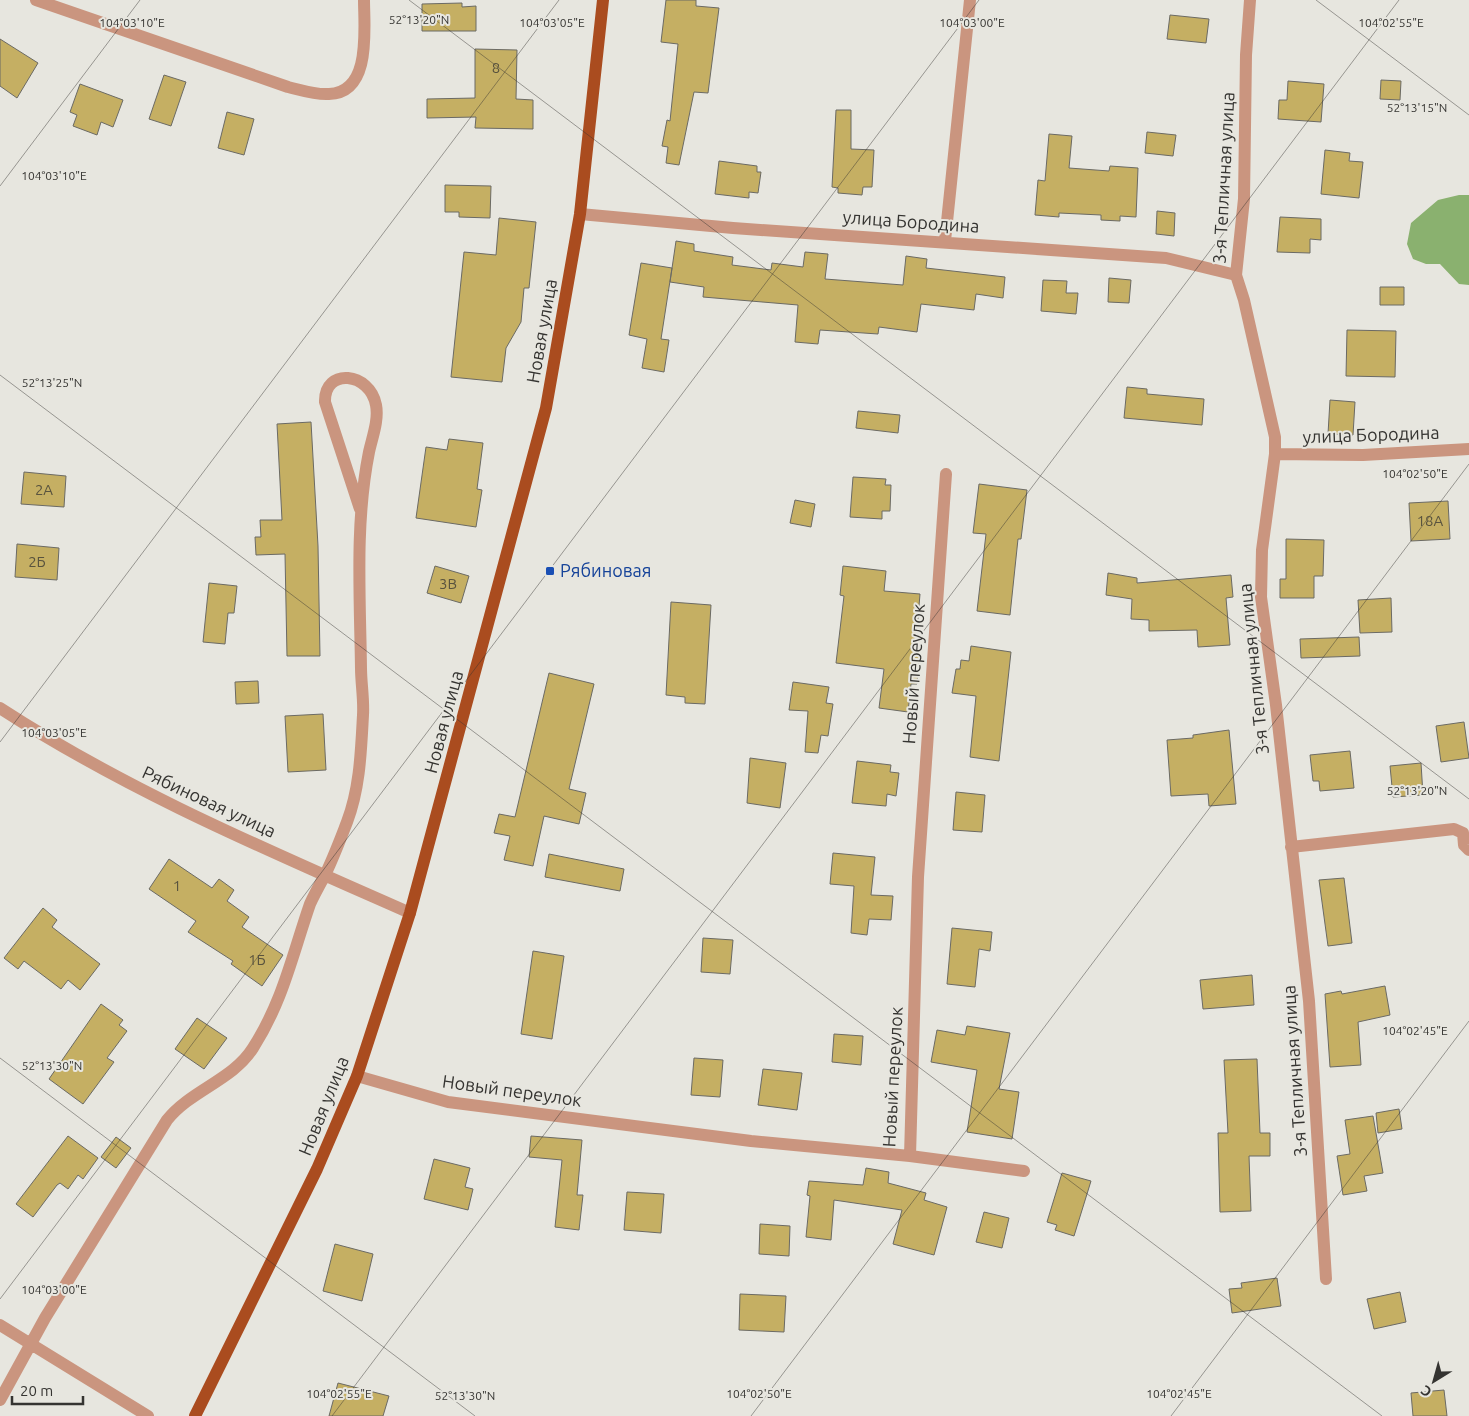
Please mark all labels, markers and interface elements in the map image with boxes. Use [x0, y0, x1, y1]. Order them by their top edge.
text: 52°13'20"N [389, 13, 449, 26]
text: 104°03'10"E [99, 16, 165, 29]
text: 104°03'05"E [519, 16, 585, 29]
text: 104°03'00"E [939, 16, 1005, 29]
text: 104°02'55"E [1358, 16, 1424, 29]
house number: 8 [492, 59, 500, 76]
street label: 3-я Тепличная улица [1209, 91, 1237, 264]
text: 52°13'15"N [1387, 101, 1447, 114]
text: 104°03'10"E [21, 169, 87, 182]
street label: улица Бородина [842, 206, 980, 236]
street label: Новая улица [522, 277, 560, 384]
text: 52°13'25"N [22, 376, 82, 389]
street label: улица Бородина [1302, 422, 1440, 446]
text: 104°02'50"E [1382, 467, 1448, 480]
house number: 2А [35, 481, 53, 498]
house number: 18А [1417, 512, 1444, 529]
house number: 2Б [28, 553, 46, 570]
place label: Рябиновая [560, 560, 652, 580]
marker: Рябиновая [544, 565, 556, 577]
house number: 3В [439, 575, 457, 592]
street label: 3-я Тепличная улица [1234, 582, 1272, 756]
street label: Новый переулок [898, 603, 928, 745]
street label: Новая улица [420, 668, 466, 775]
text: 104°03'05"E [21, 726, 87, 739]
street label: Рябиновая улица [140, 761, 279, 841]
text: 52°13'20"N [1387, 784, 1447, 797]
house number: 1 [173, 877, 181, 894]
house number: 1Б [248, 951, 266, 968]
street label: 3-я Тепличная улица [1278, 985, 1310, 1158]
street label: Новый переулок [878, 1006, 906, 1148]
text: 104°02'45"E [1382, 1024, 1448, 1037]
street label: Новая улица [294, 1053, 352, 1158]
text: 52°13'30"N [22, 1059, 82, 1072]
street label: Новый переулок [441, 1070, 583, 1110]
text: 104°03'00"E [21, 1283, 87, 1296]
north arrow [1409, 1356, 1459, 1406]
scale bar [12, 1374, 84, 1406]
text: 20 m [20, 1382, 53, 1399]
text: С [1418, 1382, 1435, 1400]
text: 104°02'55"E [306, 1387, 372, 1400]
text: 104°02'50"E [726, 1387, 792, 1400]
text: 104°02'45"E [1146, 1387, 1212, 1400]
text: 52°13'30"N [435, 1389, 495, 1402]

